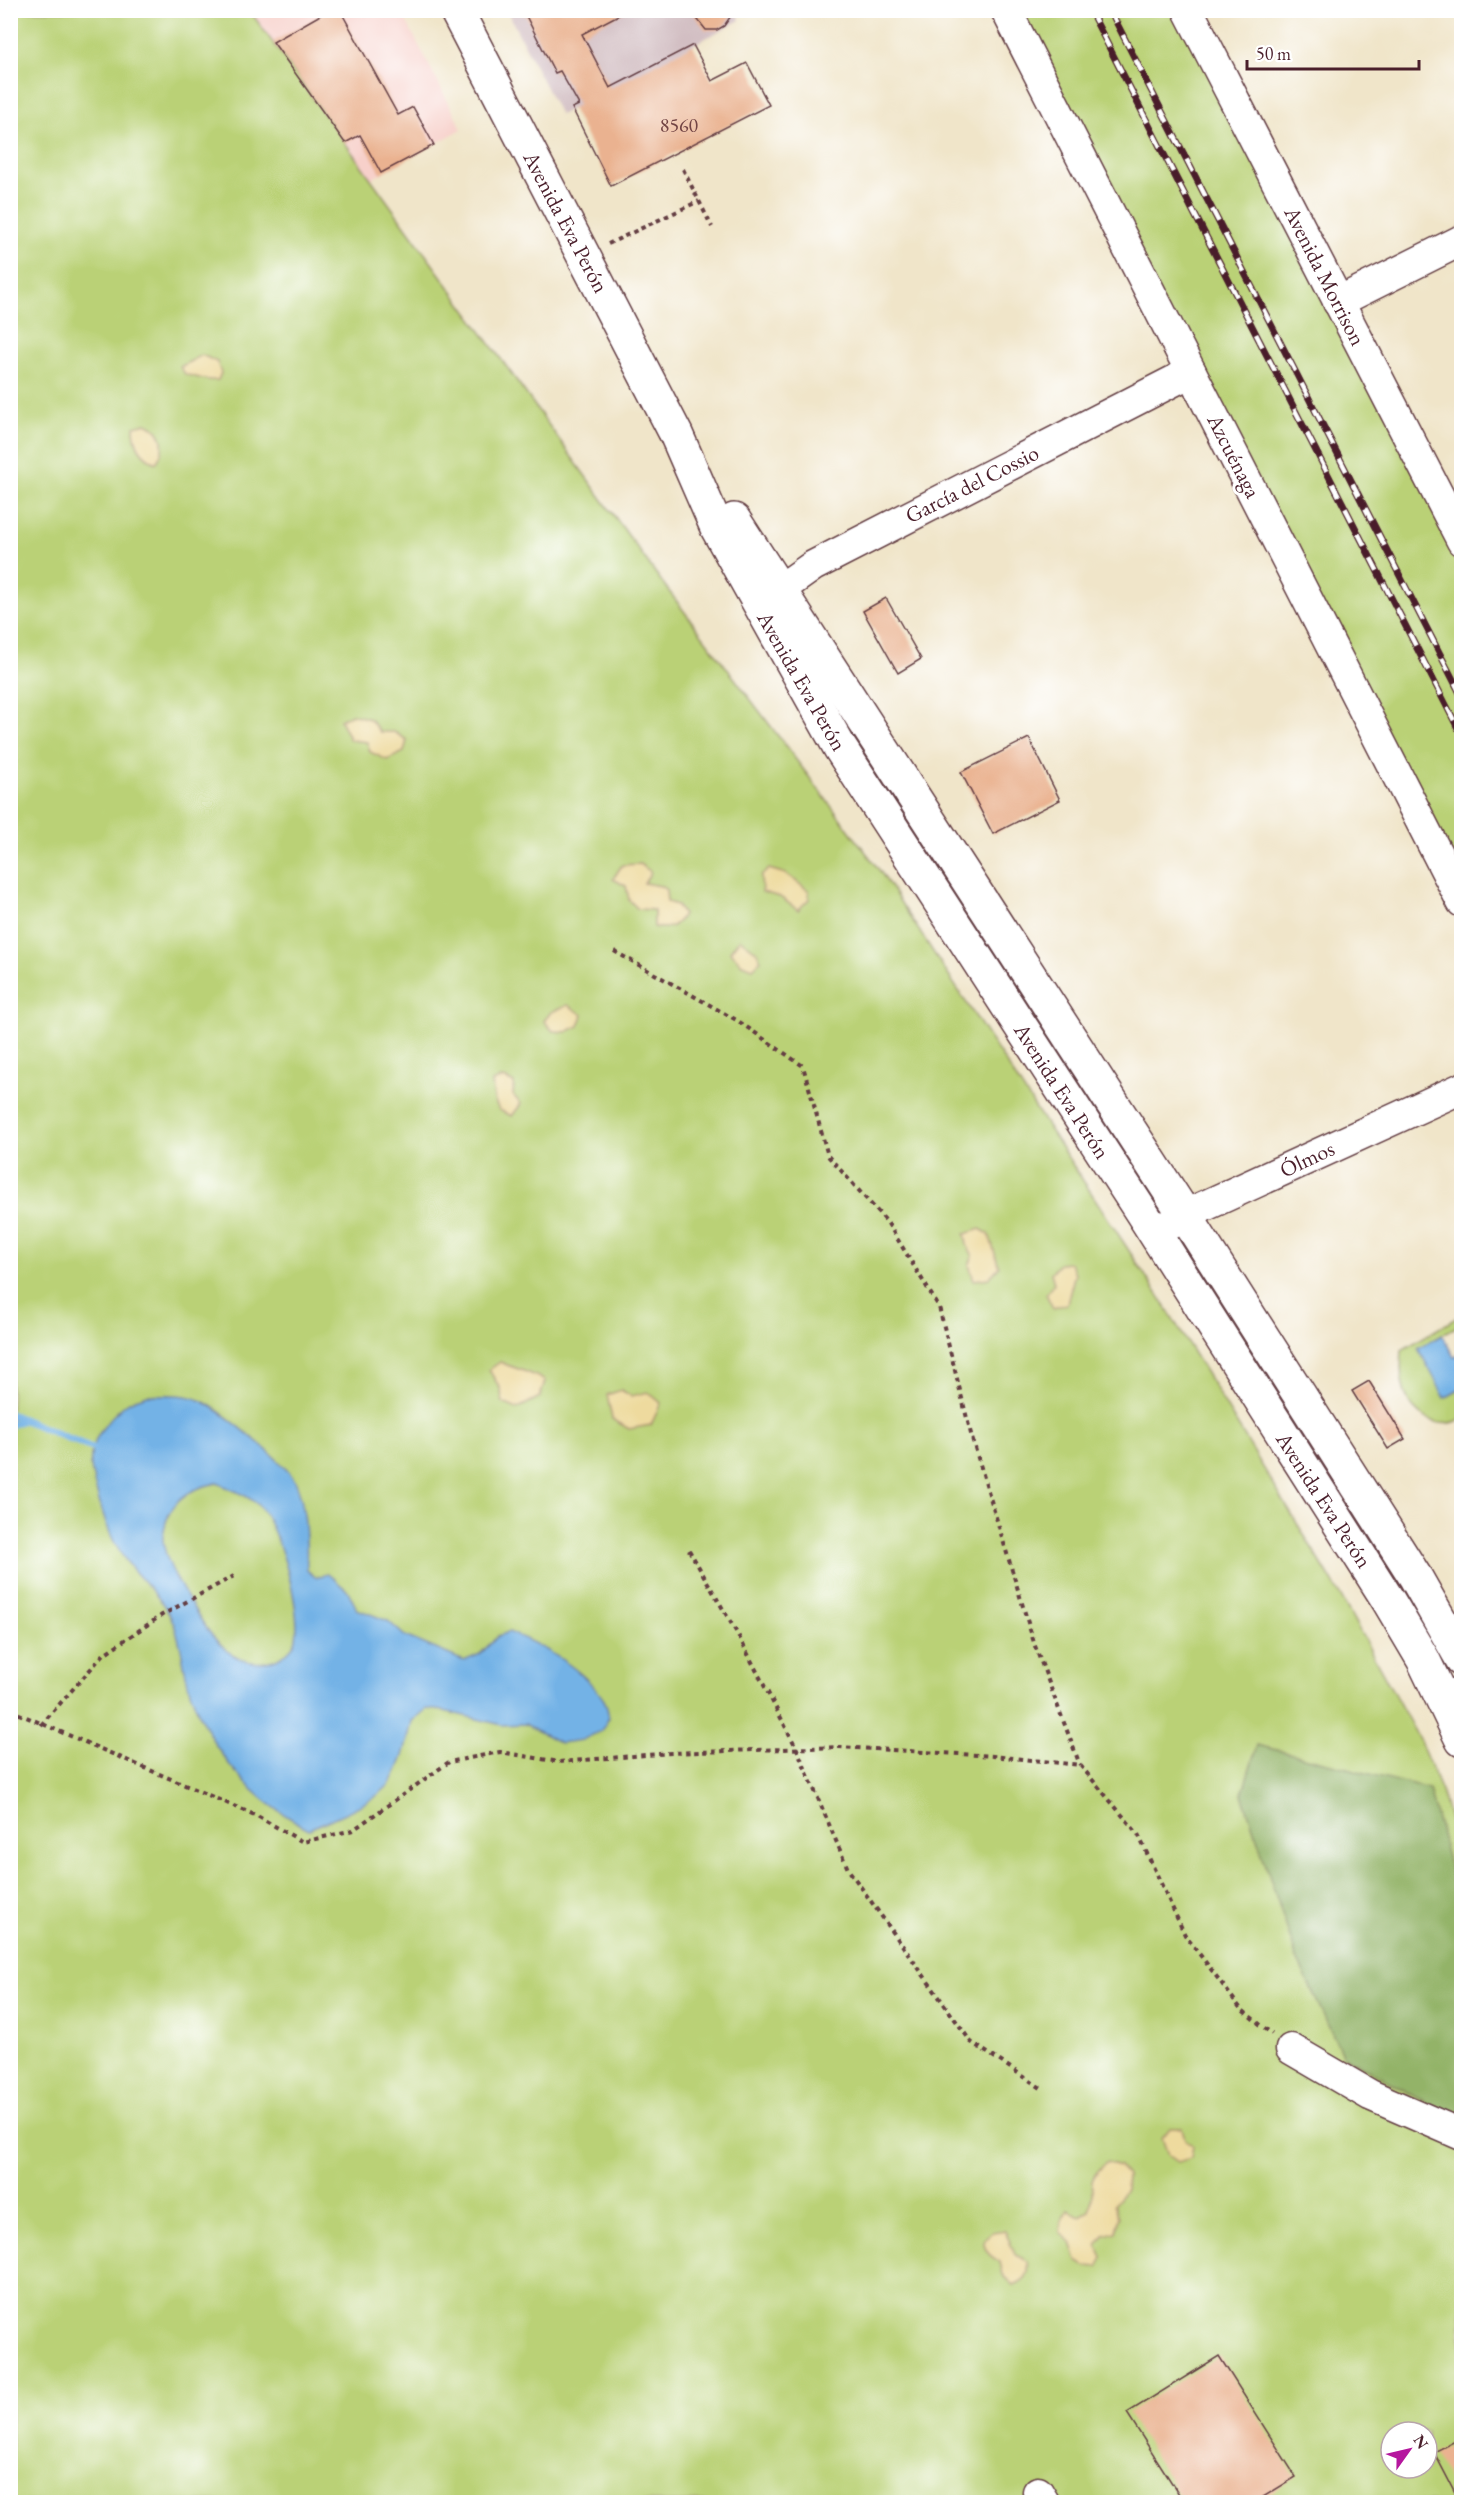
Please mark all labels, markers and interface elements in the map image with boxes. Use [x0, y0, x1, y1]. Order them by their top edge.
scale bar [1247, 33, 1420, 71]
text: 50 m [1256, 42, 1291, 65]
house number: 8560 [660, 112, 699, 138]
street label: Avenida Eva Perón [516, 145, 616, 298]
street label: Avenida Morrison [1277, 201, 1373, 351]
street label: Azcuénaga [1200, 408, 1268, 503]
street label: García del Cossio [900, 438, 1044, 530]
street label: Avenida Eva Perón [750, 605, 854, 756]
street label: Avenida Eva Perón [1007, 1017, 1117, 1165]
street label: Ólmos [1275, 1134, 1339, 1184]
street label: Avenida Eva Perón [1269, 1426, 1379, 1574]
north arrow [1379, 2420, 1439, 2480]
text: N [1409, 2431, 1433, 2453]

